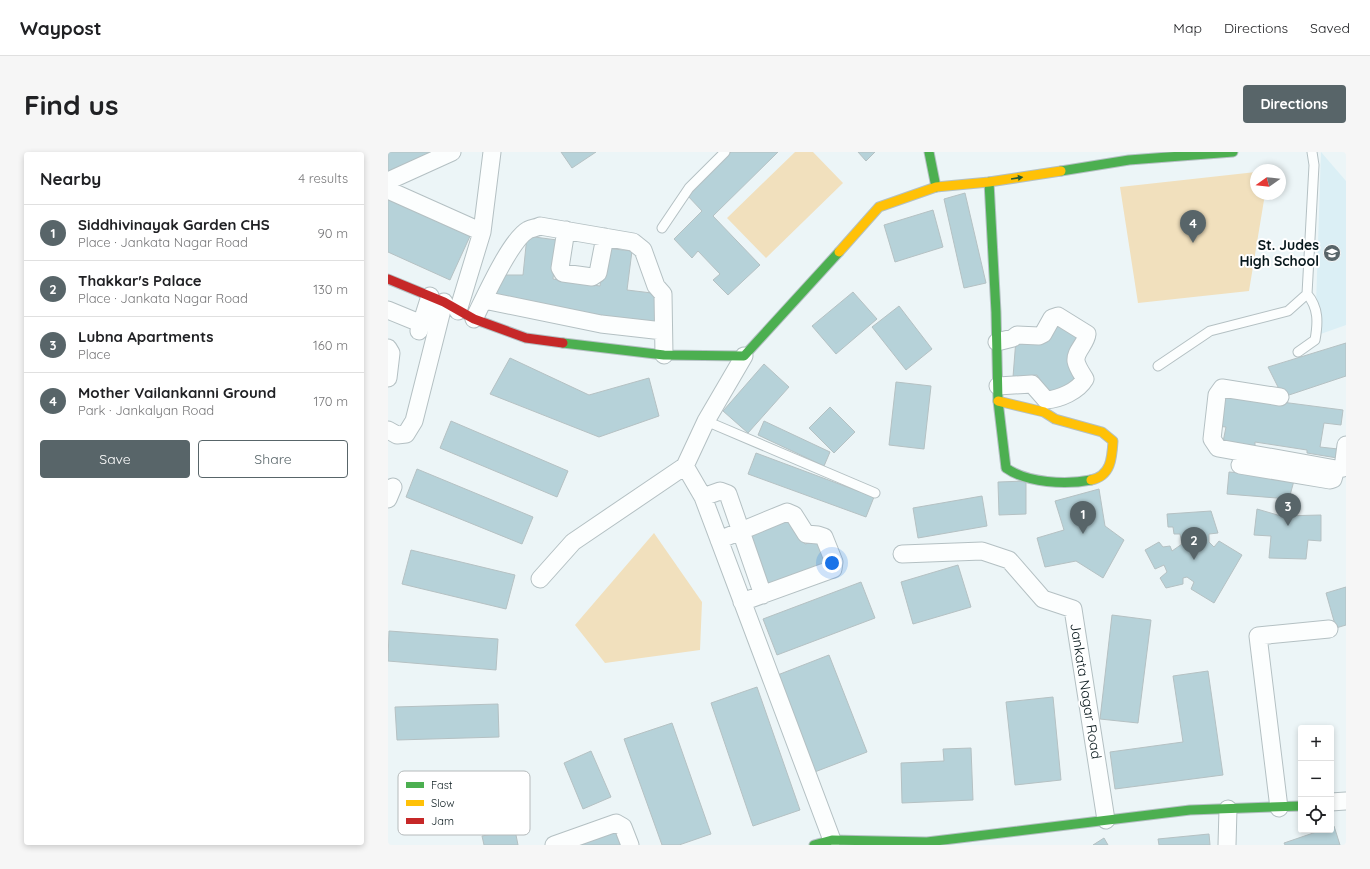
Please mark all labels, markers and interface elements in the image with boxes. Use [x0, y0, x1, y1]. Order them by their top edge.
text: Waypost [20, 16, 102, 40]
text: Map [1173, 19, 1202, 37]
text: Directions [1224, 19, 1288, 37]
text: Saved [1310, 19, 1350, 37]
button: Directions [1243, 85, 1346, 123]
text: Find us [24, 87, 118, 122]
north arrow [1250, 164, 1286, 200]
text: Nearby [40, 168, 101, 189]
text: 4 results [298, 170, 348, 186]
one-way arrow [1011, 175, 1023, 181]
pin: 4 [1180, 210, 1206, 243]
text: Siddhivinayak Garden CHS [78, 215, 270, 234]
text: 1 [50, 225, 56, 241]
text: 90 m [318, 225, 348, 241]
text: Place · Jankata Nagar Road [78, 234, 248, 250]
place label: St. Judes High School [1239, 236, 1319, 270]
school or university icon: St. Judes High School [1322, 243, 1342, 263]
text: Thakkar's Palace [78, 271, 202, 290]
text: 2 [49, 281, 57, 297]
text: 130 m [313, 281, 348, 297]
text: Place · Jankata Nagar Road [78, 290, 248, 306]
text: Lubna Apartments [78, 327, 214, 346]
text: 3 [50, 337, 56, 353]
text: 160 m [313, 337, 348, 353]
text: Place [78, 346, 111, 362]
text: Mother Vailankanni Ground [78, 383, 276, 402]
text: 4 [49, 393, 57, 409]
text: 170 m [313, 393, 348, 409]
text: Park · Jankalyan Road [78, 402, 214, 418]
button: Save [40, 440, 190, 478]
button: Share [198, 440, 348, 478]
pin: 3 [1275, 493, 1301, 526]
pin: 1 [1070, 501, 1096, 534]
pin: 2 [1181, 527, 1207, 560]
your location [822, 553, 842, 573]
street label: Jankata Nagar Road [1066, 622, 1106, 760]
map controls [1298, 725, 1334, 833]
button: + [1298, 725, 1334, 761]
button: − [1298, 761, 1334, 797]
legend [398, 771, 530, 835]
text: Fast [431, 778, 453, 792]
text: Slow [431, 796, 455, 810]
button: locate [1298, 797, 1334, 833]
text: Jam [431, 814, 454, 828]

